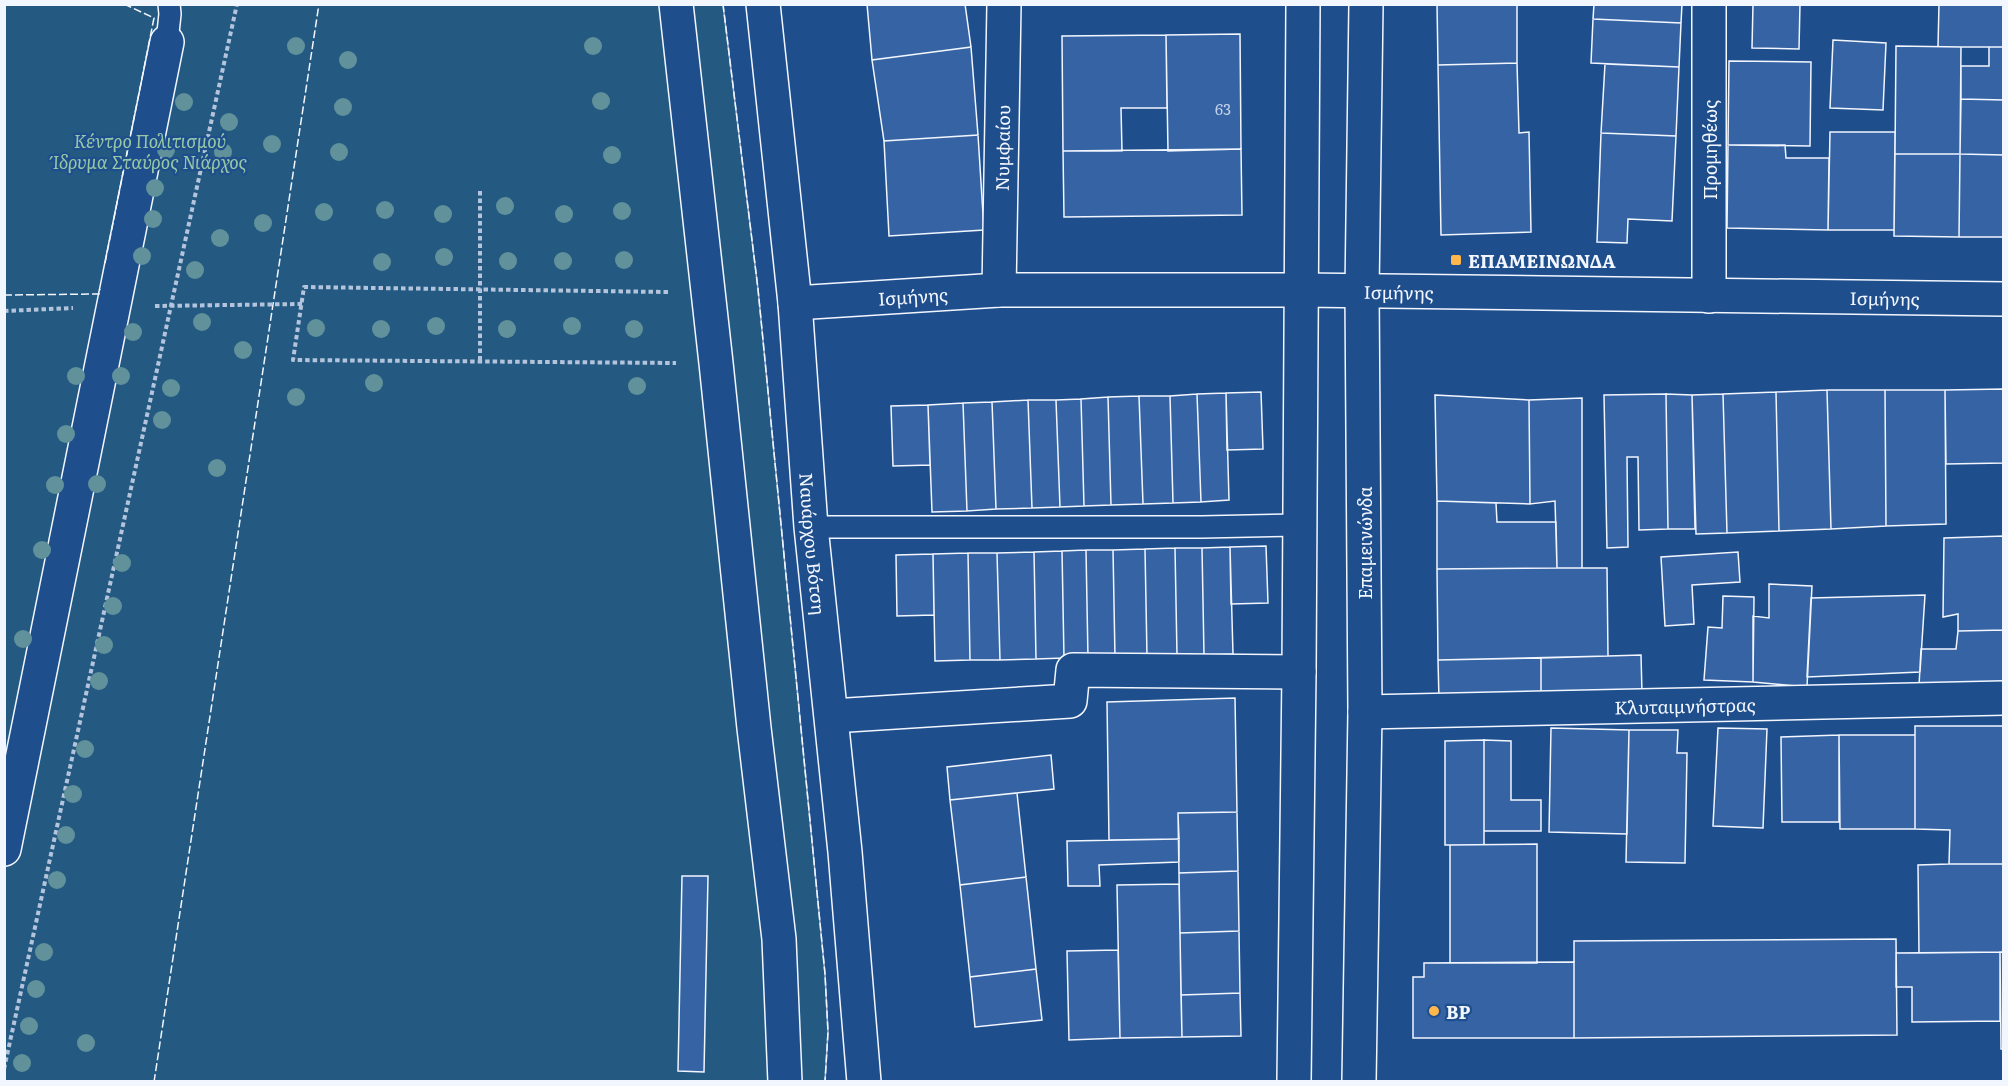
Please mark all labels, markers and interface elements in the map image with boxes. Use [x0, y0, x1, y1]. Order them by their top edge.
house number: 63 [1215, 97, 1231, 120]
street label: Προμηθέως [1696, 100, 1723, 200]
street label: Νυμφαίου [987, 105, 1016, 191]
park label: Κέντρο Πολιτισμού Ίδρυμα Σταύρος Νιάρχος [49, 127, 248, 175]
place label: ΕΠΑΜΕΙΝΩΝΔΑ [1468, 247, 1616, 274]
marker: ΕΠΑΜΕΙΝΩΝΔΑ [1449, 253, 1463, 267]
street label: Ισμήνης [1363, 277, 1434, 305]
street label: Ισμήνης [877, 280, 949, 311]
street label: Ισμήνης [1849, 284, 1920, 311]
street label: Ναυάρχου Βότση [794, 472, 834, 616]
street label: Επαμεινώνδα [1351, 486, 1378, 600]
street label: Κλυταιμνήστρας [1614, 690, 1756, 720]
place label: BP [1446, 998, 1470, 1025]
marker: BP [1427, 1004, 1441, 1018]

